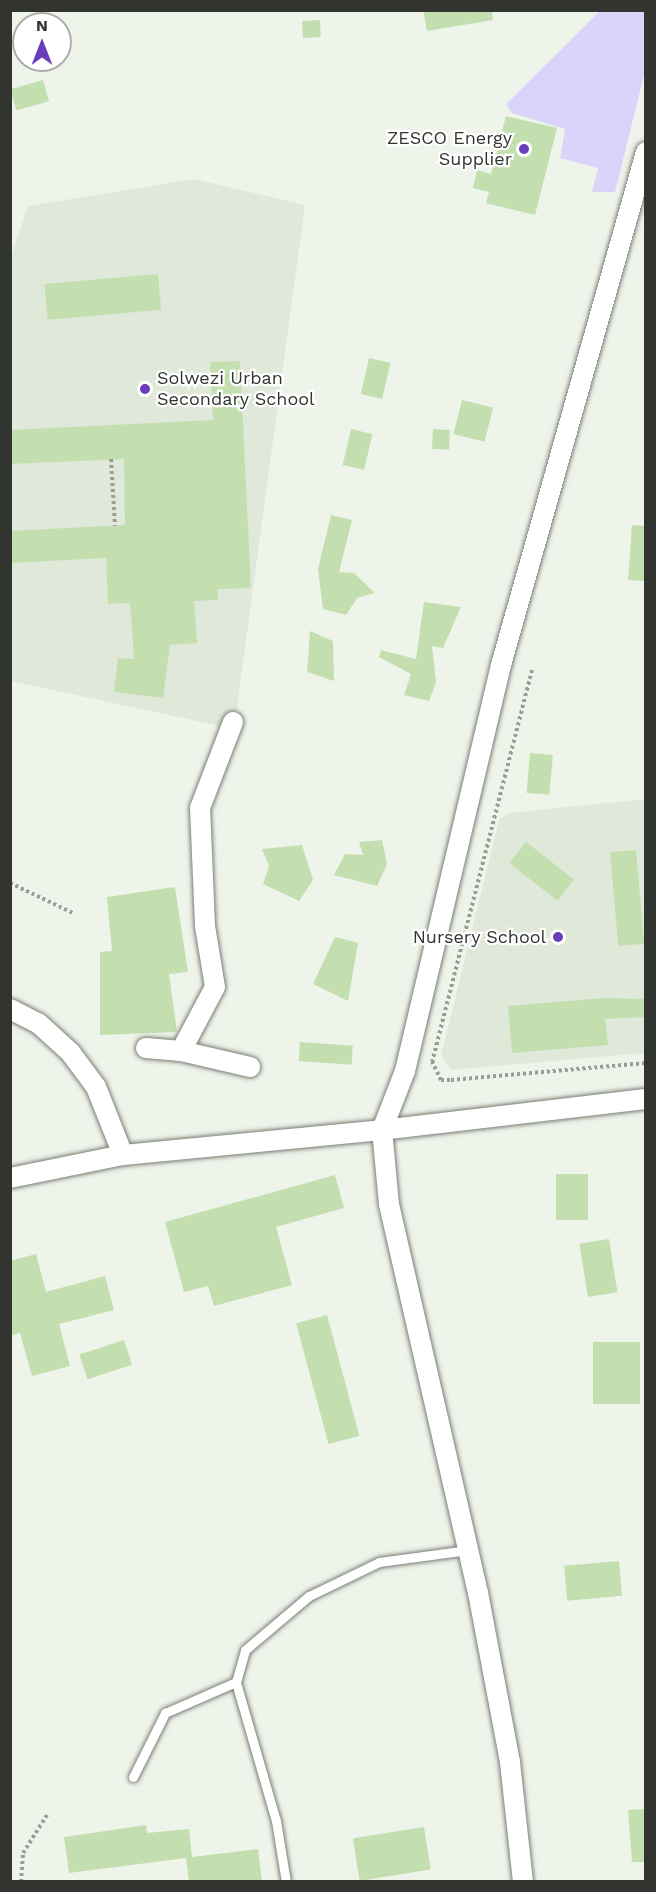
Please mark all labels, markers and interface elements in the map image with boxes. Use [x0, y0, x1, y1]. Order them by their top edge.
north arrow [12, 12, 72, 72]
text: N [36, 16, 48, 35]
place label: ZESCO Energy Supplier [387, 128, 512, 170]
marker: ZESCO Energy Supplier [517, 142, 531, 156]
place label: Solwezi Urban Secondary School [157, 368, 315, 410]
marker: Solwezi Urban Secondary School [138, 382, 152, 396]
place label: Nursery School [412, 926, 546, 948]
marker: Nursery School [551, 930, 565, 944]

